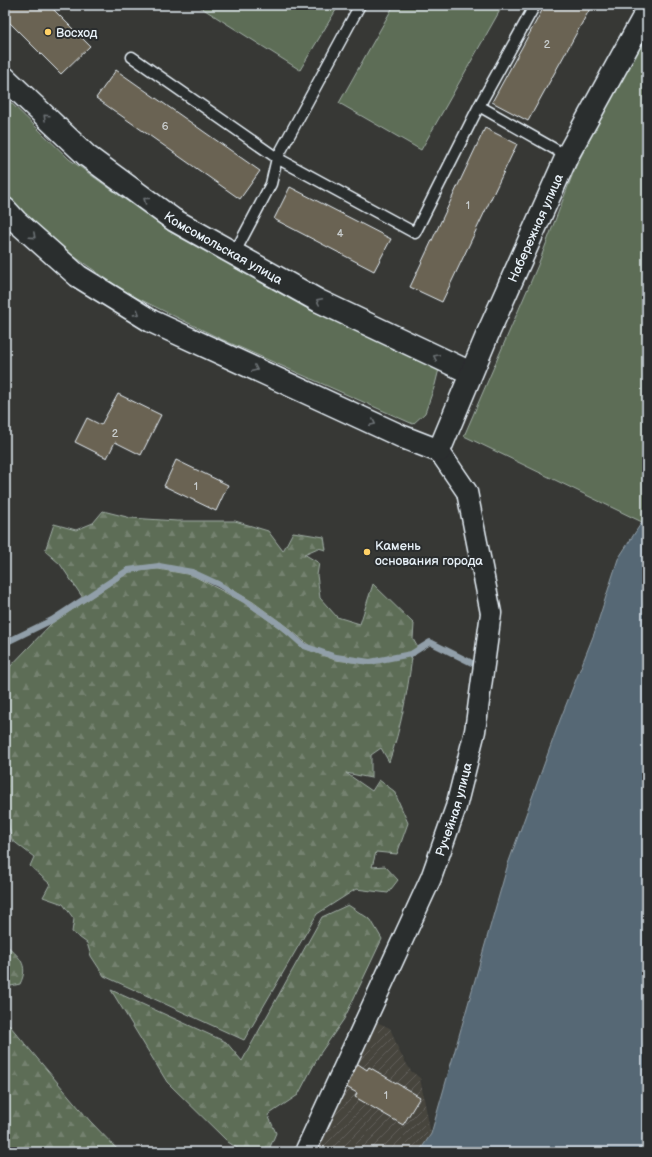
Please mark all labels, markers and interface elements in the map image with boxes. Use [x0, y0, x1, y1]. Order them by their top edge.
place label: Восход [56, 25, 98, 41]
marker: Восход [43, 27, 53, 37]
house number: 2 [544, 38, 551, 51]
one-way arrow [43, 115, 51, 122]
house number: 6 [162, 120, 169, 133]
street label: Набережная улица [505, 171, 567, 285]
one-way arrow [144, 198, 151, 205]
house number: 1 [466, 199, 470, 212]
street label: Комсомольская улица [161, 208, 286, 288]
house number: 4 [337, 227, 344, 240]
one-way arrow [28, 231, 36, 239]
one-way arrow [316, 298, 323, 305]
one-way arrow [133, 308, 140, 315]
one-way arrow [433, 354, 440, 362]
one-way arrow [250, 364, 258, 372]
one-way arrow [369, 418, 376, 426]
house number: 2 [112, 427, 119, 440]
house number: 1 [194, 480, 198, 493]
place label: Камень основания города [375, 538, 483, 569]
marker: Камень основания города [362, 547, 372, 557]
street label: Ручейная улица [432, 761, 476, 859]
house number: 1 [384, 1089, 388, 1102]

